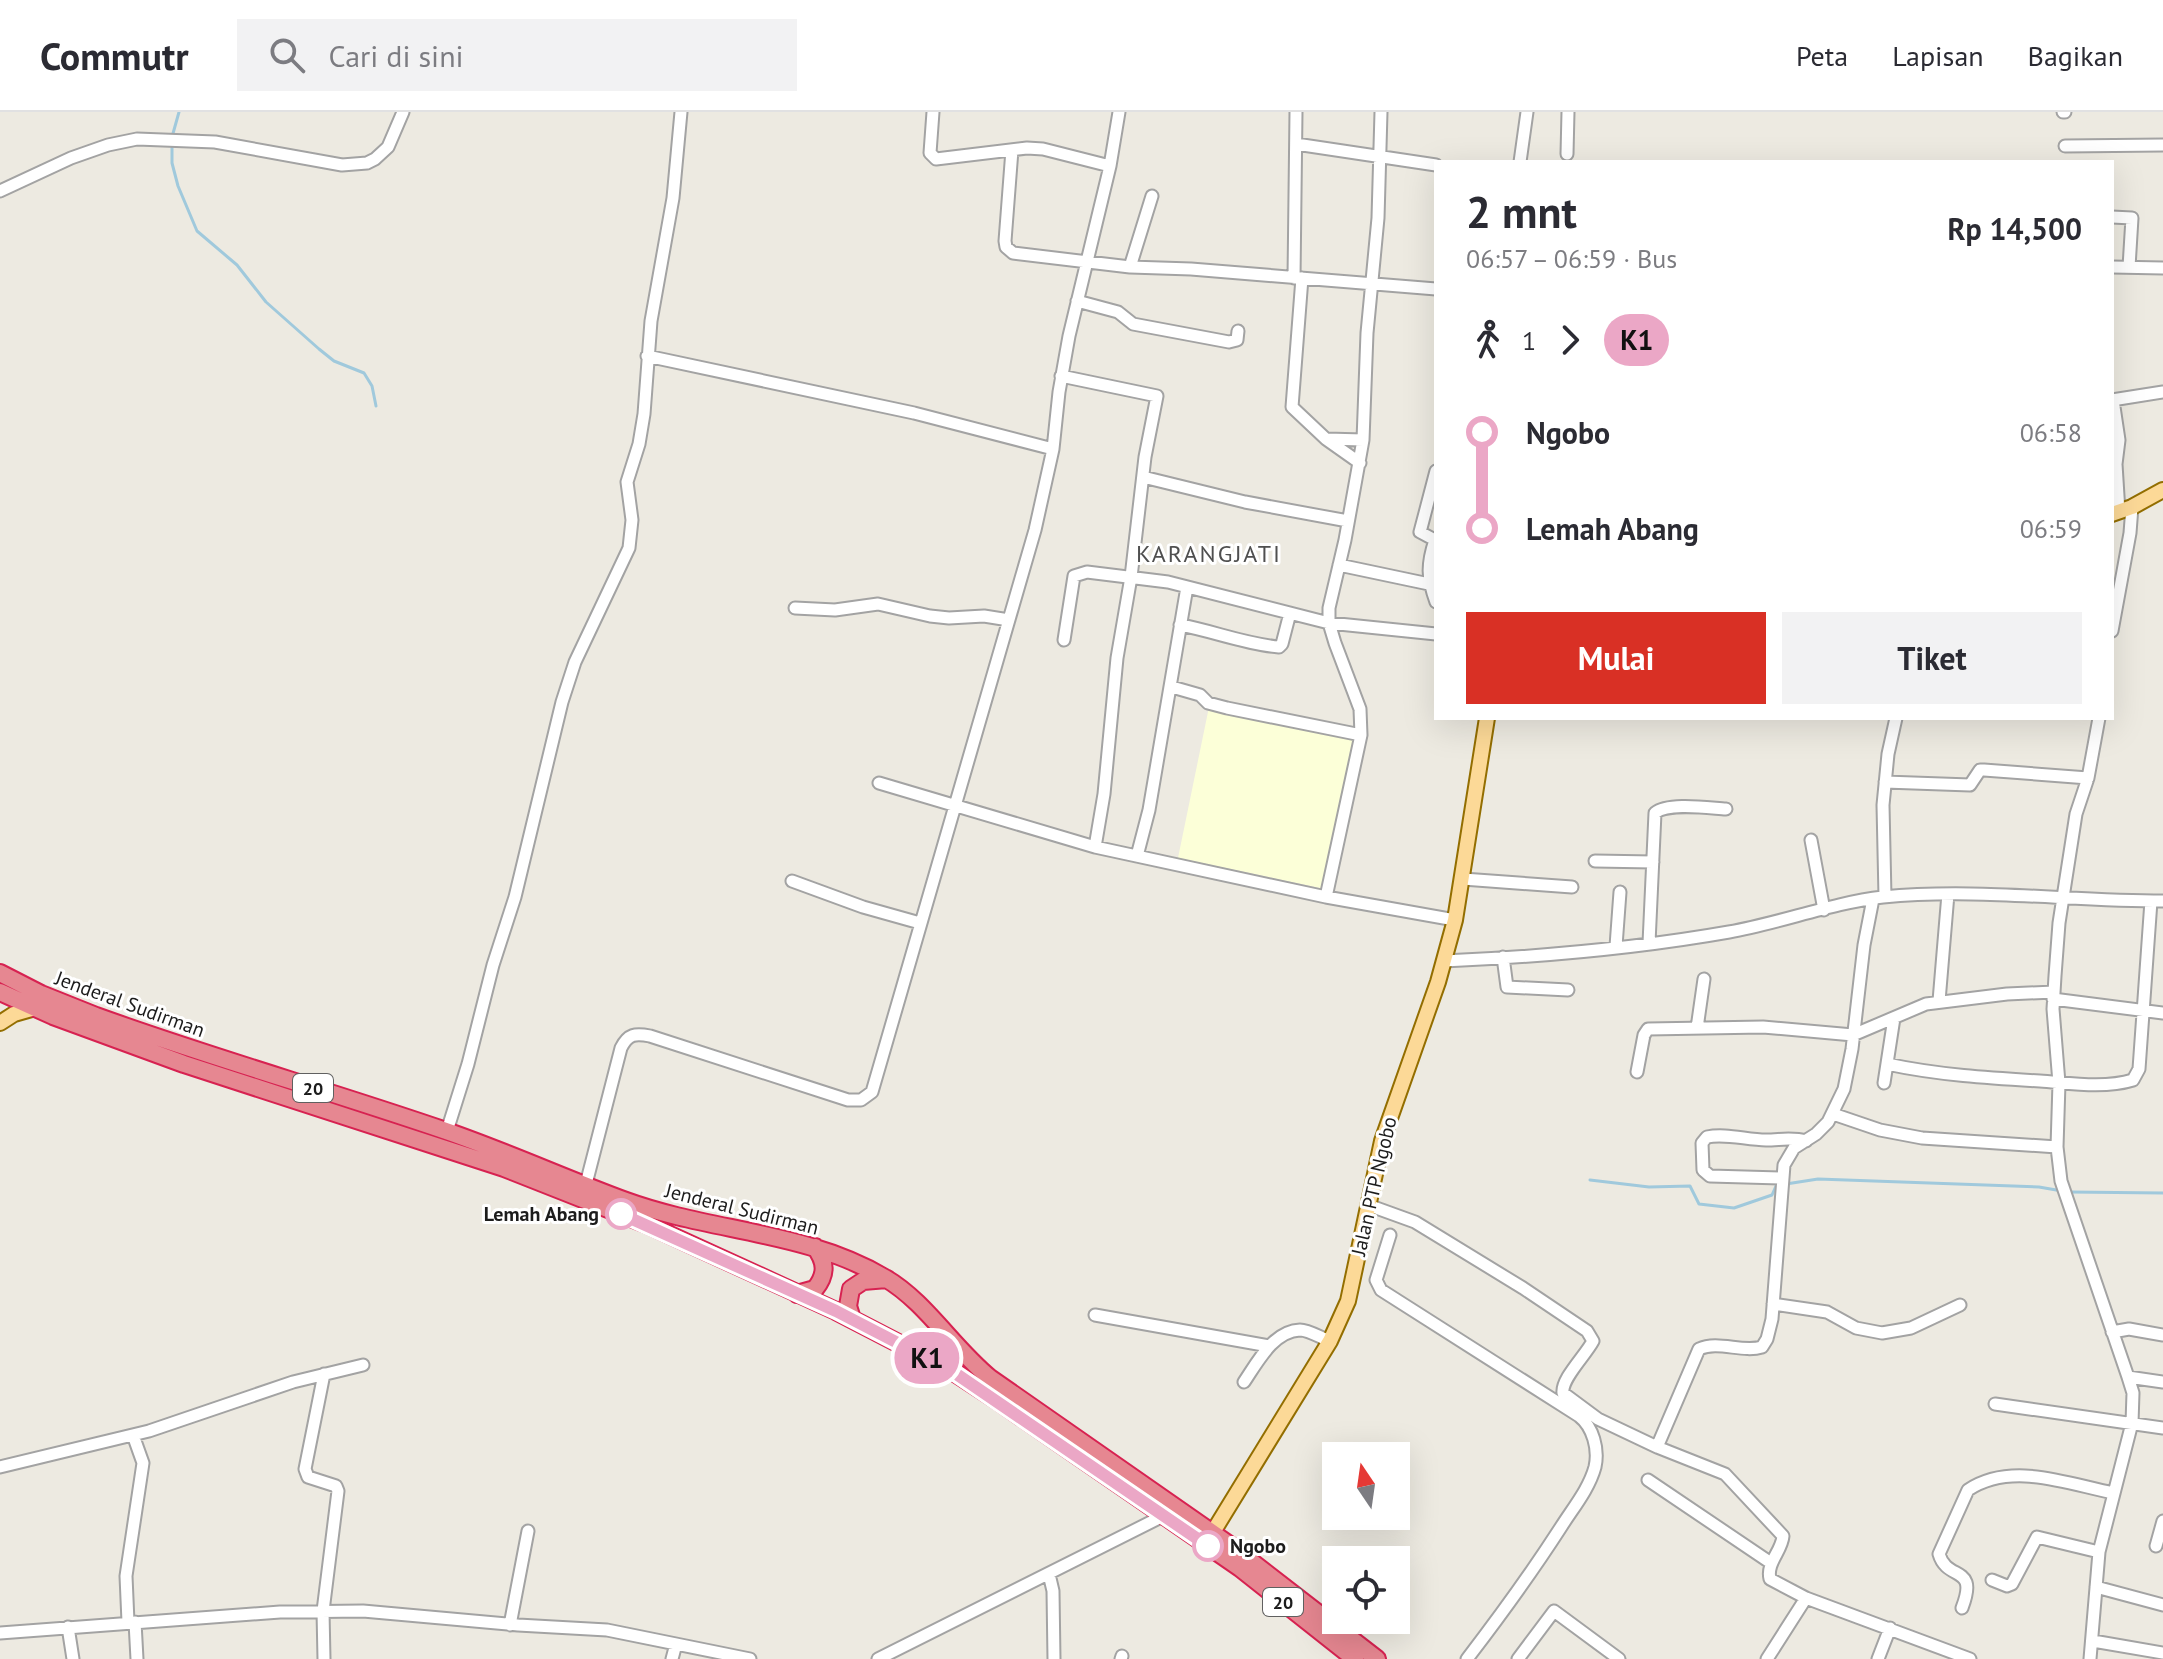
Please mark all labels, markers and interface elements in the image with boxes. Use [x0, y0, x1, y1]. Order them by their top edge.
search box [237, 19, 797, 91]
text: Commutr [40, 31, 189, 80]
icon: search [265, 33, 309, 77]
text: Cari di sini [329, 36, 464, 75]
text: Peta [1796, 37, 1848, 74]
text: Lapisan [1892, 37, 1984, 74]
text: Bagikan [2028, 37, 2123, 74]
text: 2 mnt [1466, 183, 1577, 240]
text: Rp 14,500 [1948, 209, 2082, 248]
text: 06:57 – 06:59 · Bus [1466, 242, 1677, 275]
icon: walk [1466, 318, 1510, 362]
icon: forward [1548, 318, 1592, 362]
text: K1 [1620, 321, 1653, 358]
text: 1 [1522, 324, 1536, 357]
text: Ngobo [1526, 413, 1610, 452]
text: 06:58 [2020, 416, 2082, 449]
text: Lemah Abang [1526, 509, 1699, 548]
text: 06:59 [2020, 512, 2082, 545]
district label: KARANGJATI [1136, 538, 1282, 569]
button: Mulai [1466, 612, 1766, 704]
button: Tiket [1782, 612, 2082, 704]
street label: Jenderal Sudirman [51, 965, 208, 1043]
road number: 20 [293, 1074, 333, 1102]
street label: Jalan PTP Ngobo [1345, 1114, 1403, 1259]
street label: Jenderal Sudirman [662, 1177, 821, 1241]
marker: Lemah Abang [606, 1199, 636, 1229]
place label: Lemah Abang [484, 1201, 599, 1227]
line badge: K1 [891, 1332, 963, 1384]
text: K1 [910, 1339, 944, 1376]
north arrow [1322, 1442, 1410, 1530]
map controls [1322, 1442, 1410, 1634]
marker: Ngobo [1193, 1531, 1223, 1561]
place label: Ngobo [1230, 1533, 1286, 1559]
button: locate [1322, 1546, 1410, 1634]
road number: 20 [1263, 1588, 1303, 1616]

